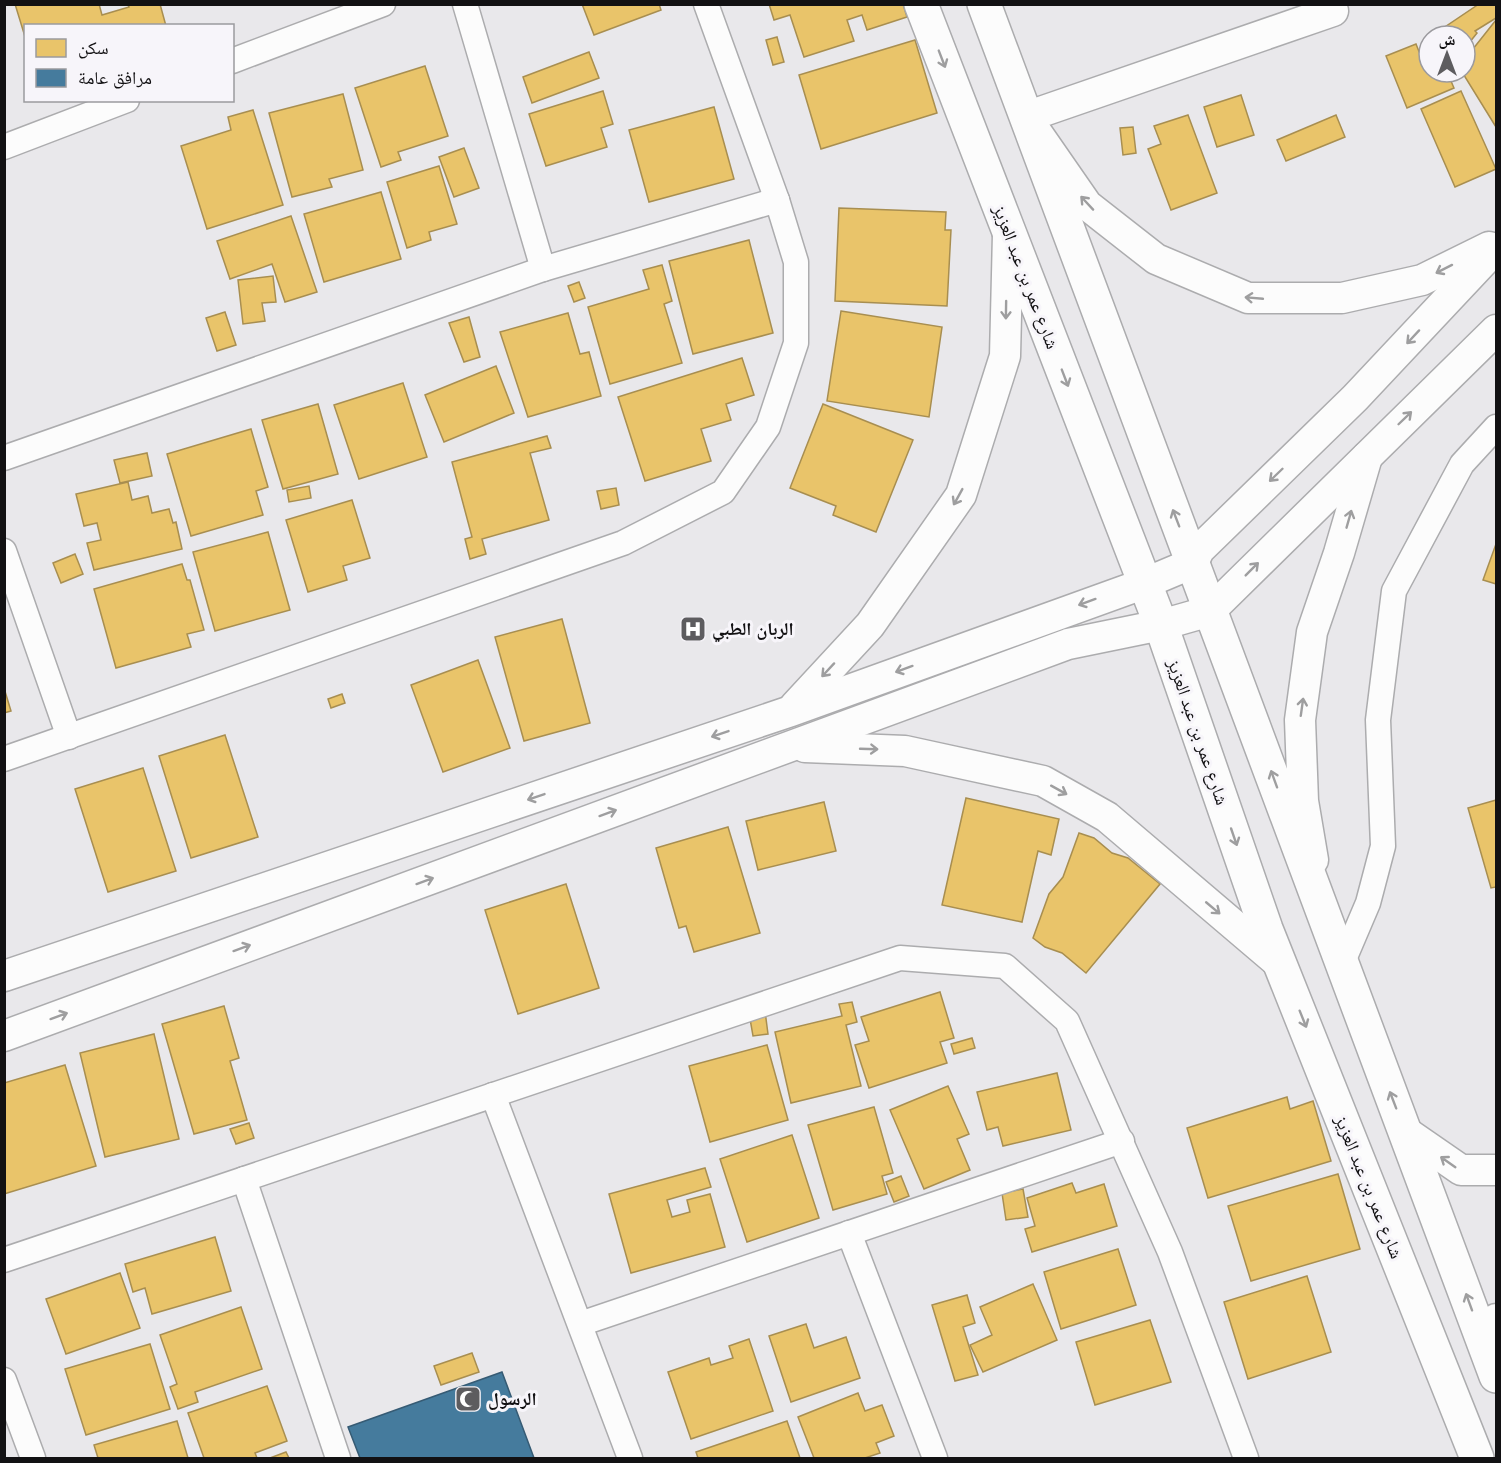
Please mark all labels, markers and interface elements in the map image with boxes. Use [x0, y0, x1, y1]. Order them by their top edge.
legend [24, 24, 234, 102]
north arrow [1417, 24, 1477, 84]
text: ش [1439, 31, 1456, 49]
text: سكن [78, 38, 109, 59]
one-way arrow [937, 49, 948, 68]
text: مرافق عامة [78, 68, 152, 89]
one-way arrow [1080, 196, 1094, 211]
street label: شارع عمر بن عبد العزيز [988, 201, 1063, 352]
one-way arrow [1436, 264, 1454, 275]
one-way arrow [1245, 292, 1265, 303]
one-way arrow [1001, 300, 1012, 320]
one-way arrow [1406, 329, 1420, 344]
one-way arrow [1060, 368, 1071, 387]
one-way arrow [1398, 410, 1413, 425]
one-way arrow [1268, 468, 1283, 482]
one-way arrow [952, 488, 963, 506]
one-way arrow [1170, 509, 1181, 528]
one-way arrow [1344, 510, 1355, 529]
one-way arrow [1244, 562, 1259, 577]
one-way arrow [1078, 598, 1097, 609]
hospital icon: الربان الطبي [678, 614, 708, 644]
place label: الربان الطبي [712, 619, 794, 643]
street label: شارع عمر بن عبد العزيز [1162, 656, 1232, 808]
one-way arrow [821, 662, 836, 677]
one-way arrow [895, 665, 914, 676]
one-way arrow [1296, 698, 1307, 717]
one-way arrow [711, 730, 730, 741]
one-way arrow [859, 744, 879, 755]
one-way arrow [1267, 770, 1278, 789]
one-way arrow [1049, 785, 1067, 796]
one-way arrow [527, 792, 546, 803]
one-way arrow [598, 807, 617, 818]
one-way arrow [1230, 827, 1241, 846]
one-way arrow [415, 874, 434, 885]
one-way arrow [1205, 901, 1221, 914]
one-way arrow [233, 942, 251, 953]
one-way arrow [50, 1009, 68, 1020]
one-way arrow [1298, 1010, 1309, 1028]
one-way arrow [1387, 1091, 1398, 1109]
street label: شارع عمر بن عبد العزيز [1330, 1112, 1407, 1262]
one-way arrow [1440, 1156, 1456, 1168]
one-way arrow [1463, 1293, 1474, 1312]
mosque icon: الرسول [453, 1384, 483, 1414]
place label: الرسول [488, 1389, 537, 1410]

